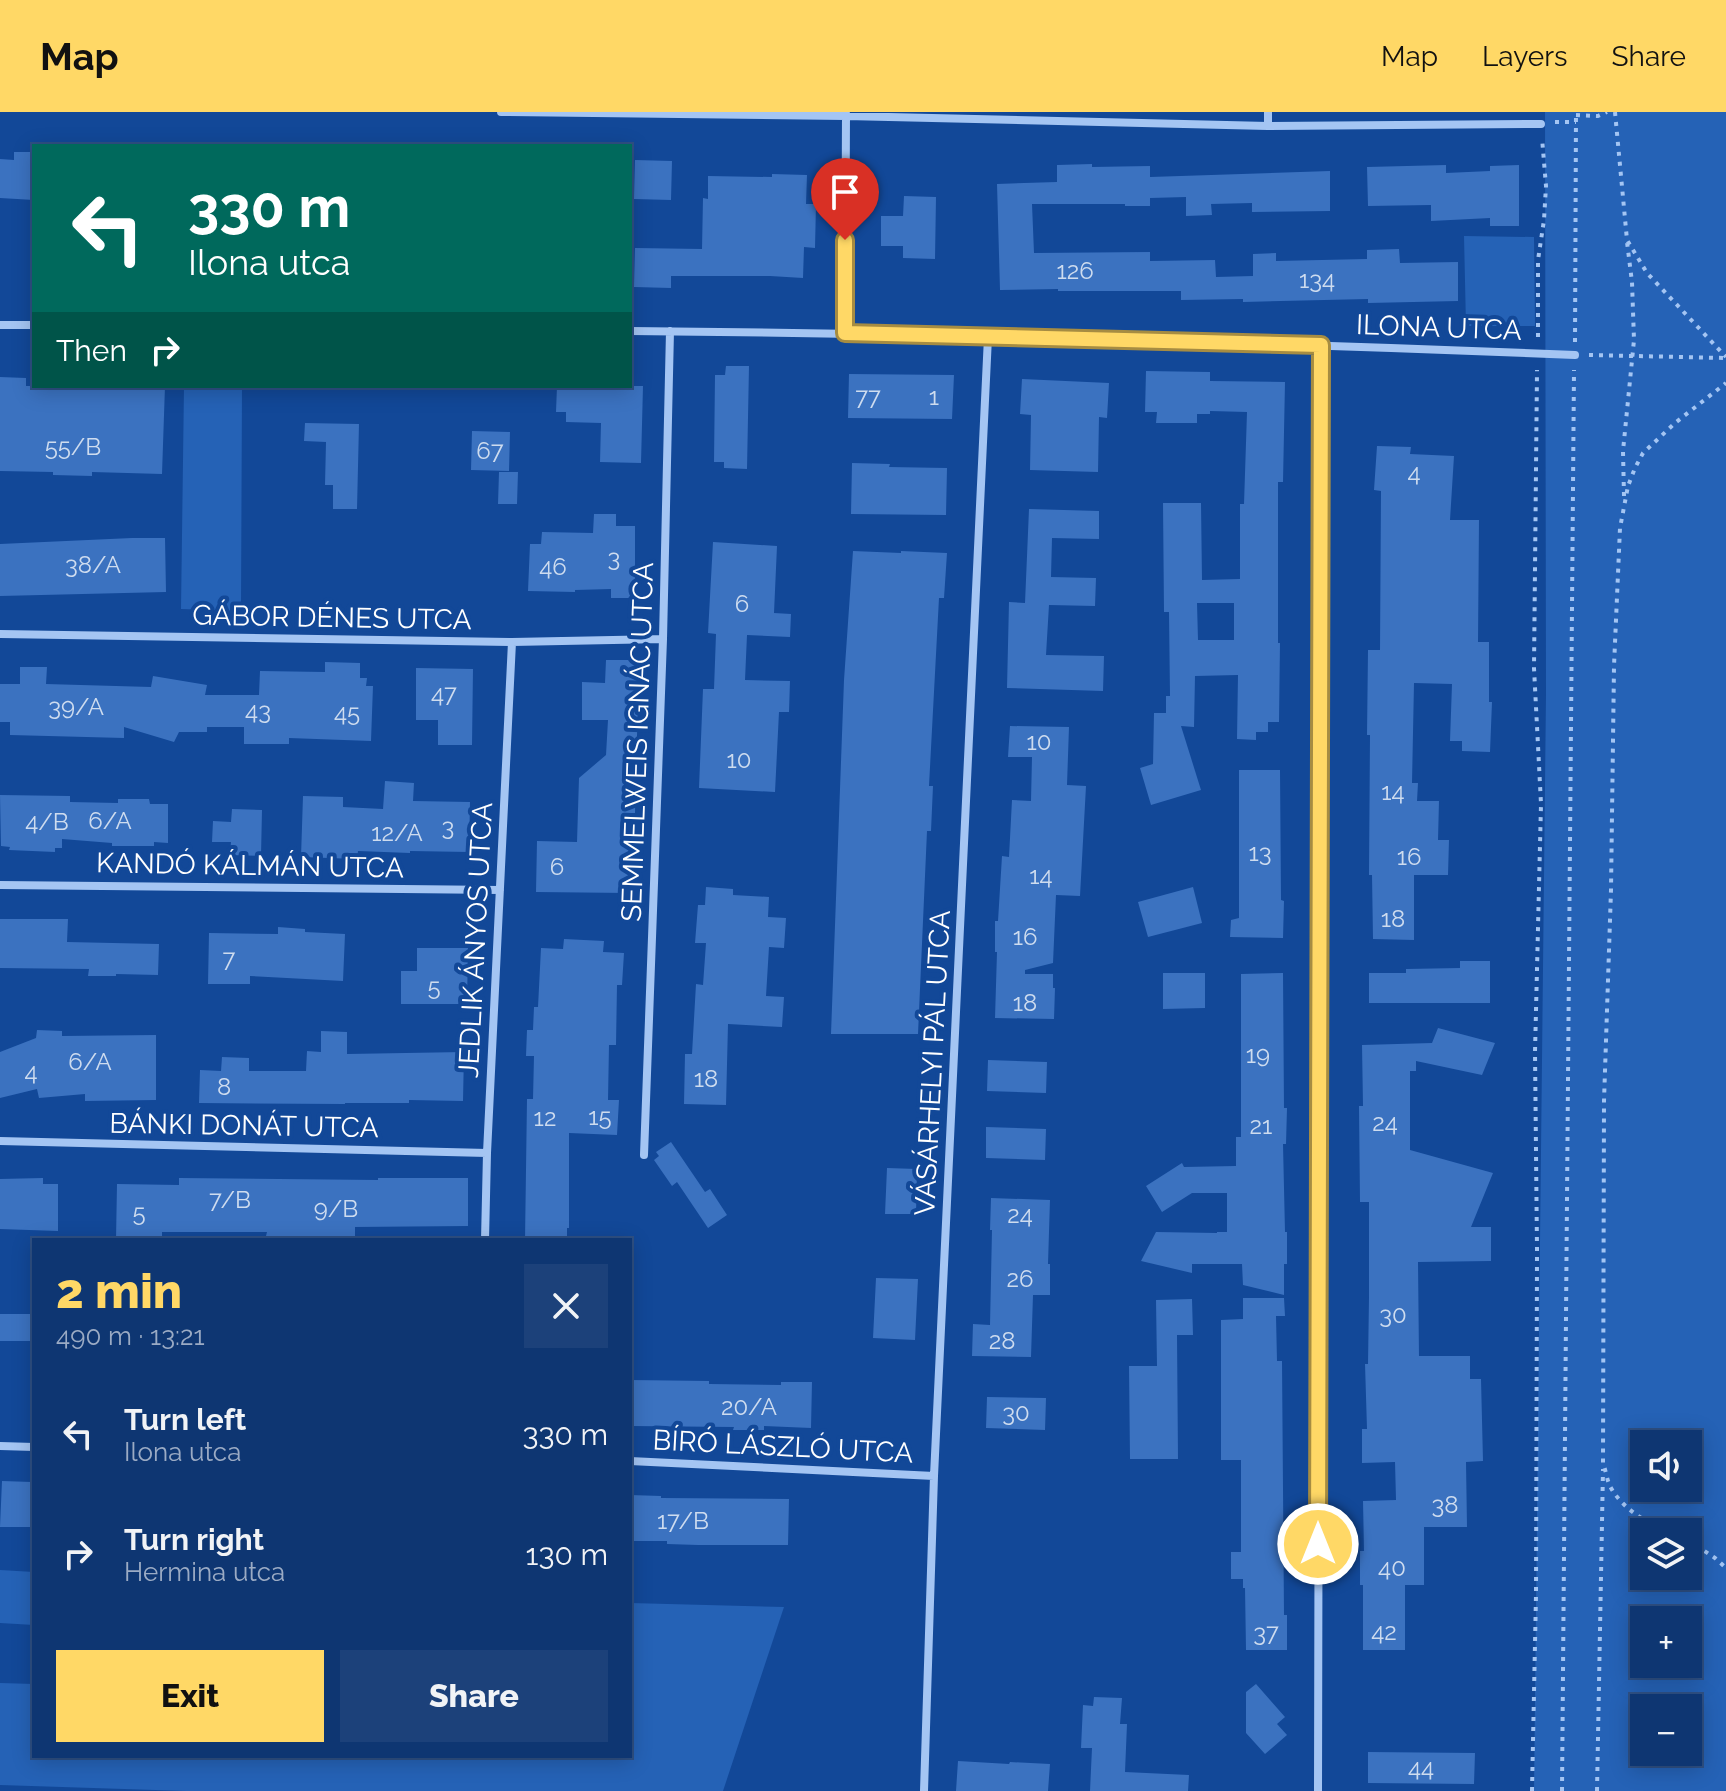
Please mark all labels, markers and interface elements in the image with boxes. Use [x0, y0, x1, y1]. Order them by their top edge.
text: Map [40, 34, 119, 79]
text: Map [1381, 40, 1438, 73]
text: Layers [1482, 40, 1568, 73]
text: Share [1612, 40, 1686, 73]
pin [811, 158, 879, 240]
icon: arrive [823, 170, 867, 214]
text: 330 m [188, 174, 350, 240]
icon: left [56, 176, 160, 280]
text: Ilona utca [188, 241, 350, 283]
house number: 126 [1056, 256, 1094, 285]
house number: 134 [1299, 265, 1335, 294]
street label: ILONA UTCA [1356, 308, 1522, 347]
icon: right [143, 328, 187, 372]
text: Then [56, 333, 127, 368]
house number: 77 [855, 382, 881, 411]
house number: 1 [929, 382, 939, 411]
house number: 55/B [45, 432, 101, 461]
house number: 67 [476, 436, 504, 465]
house number: 4 [1407, 458, 1421, 487]
house number: 3 [608, 543, 620, 572]
house number: 38/A [65, 550, 121, 579]
house number: 46 [539, 552, 567, 581]
street label: SEMMELWEIS IGNÁC UTCA [615, 562, 660, 922]
house number: 6 [735, 589, 749, 618]
street label: GÁBOR DÉNES UTCA [192, 599, 472, 636]
house number: 47 [431, 679, 457, 708]
house number: 39/A [48, 692, 104, 721]
house number: 43 [245, 696, 271, 725]
house number: 45 [334, 698, 360, 727]
house number: 10 [1027, 727, 1051, 756]
house number: 10 [727, 745, 751, 774]
house number: 14 [1381, 777, 1405, 806]
street label: JEDLIK ÁNYOS UTCA [452, 801, 499, 1079]
house number: 6/A [88, 806, 132, 835]
house number: 4/B [25, 807, 69, 836]
house number: 3 [442, 812, 454, 841]
house number: 12/A [371, 818, 423, 847]
house number: 13 [1248, 838, 1272, 867]
house number: 16 [1397, 842, 1421, 871]
street label: KANDÓ KÁLMÁN UTCA [96, 846, 404, 885]
house number: 6 [550, 852, 564, 881]
house number: 14 [1029, 861, 1053, 890]
house number: 18 [1381, 904, 1405, 933]
street label: VÁSÁRHELYI PÁL UTCA [908, 909, 957, 1217]
house number: 16 [1013, 922, 1037, 951]
house number: 7 [223, 944, 236, 973]
house number: 5 [427, 972, 441, 1001]
house number: 18 [1013, 988, 1037, 1017]
house number: 19 [1246, 1040, 1270, 1069]
house number: 6/A [68, 1047, 112, 1076]
house number: 4 [24, 1057, 38, 1086]
house number: 18 [694, 1064, 718, 1093]
house number: 8 [217, 1072, 231, 1101]
house number: 15 [588, 1102, 612, 1131]
house number: 12 [534, 1103, 556, 1132]
street label: BÁNKI DONÁT UTCA [109, 1107, 379, 1144]
house number: 24 [1372, 1108, 1398, 1137]
house number: 21 [1250, 1111, 1272, 1140]
house number: 7/B [209, 1185, 251, 1214]
house number: 9/B [314, 1194, 358, 1223]
house number: 5 [132, 1198, 146, 1227]
house number: 24 [1007, 1200, 1033, 1229]
text: 2 min [56, 1263, 182, 1319]
button: close [524, 1264, 608, 1348]
house number: 26 [1007, 1264, 1033, 1293]
house number: 30 [1379, 1300, 1407, 1329]
text: 490 m · 13:21 [56, 1321, 205, 1351]
house number: 28 [989, 1326, 1015, 1355]
house number: 20/A [721, 1392, 777, 1421]
house number: 30 [1002, 1398, 1030, 1427]
text: Turn left [124, 1402, 246, 1437]
icon: left [56, 1412, 100, 1456]
text: 330 m [522, 1417, 608, 1452]
street label: BÍRÓ LÁSZLÓ UTCA [652, 1423, 914, 1470]
map controls [1630, 1430, 1702, 1766]
button: sound [1630, 1430, 1702, 1502]
text: Ilona utca [124, 1437, 241, 1467]
house number: 38 [1431, 1490, 1459, 1519]
position arrow [1276, 1502, 1360, 1586]
house number: 17/B [657, 1506, 709, 1535]
button: layers [1630, 1518, 1702, 1590]
text: Turn right [124, 1522, 264, 1557]
icon: right [56, 1532, 100, 1576]
text: 130 m [526, 1537, 608, 1572]
house number: 40 [1378, 1553, 1406, 1582]
text: Hermina utca [124, 1557, 285, 1587]
button: + [1630, 1606, 1702, 1678]
house number: 42 [1371, 1617, 1397, 1646]
house number: 37 [1253, 1618, 1279, 1647]
button: Exit [56, 1650, 324, 1742]
button: Share [340, 1650, 608, 1742]
button: − [1630, 1694, 1702, 1766]
house number: 44 [1408, 1753, 1434, 1782]

